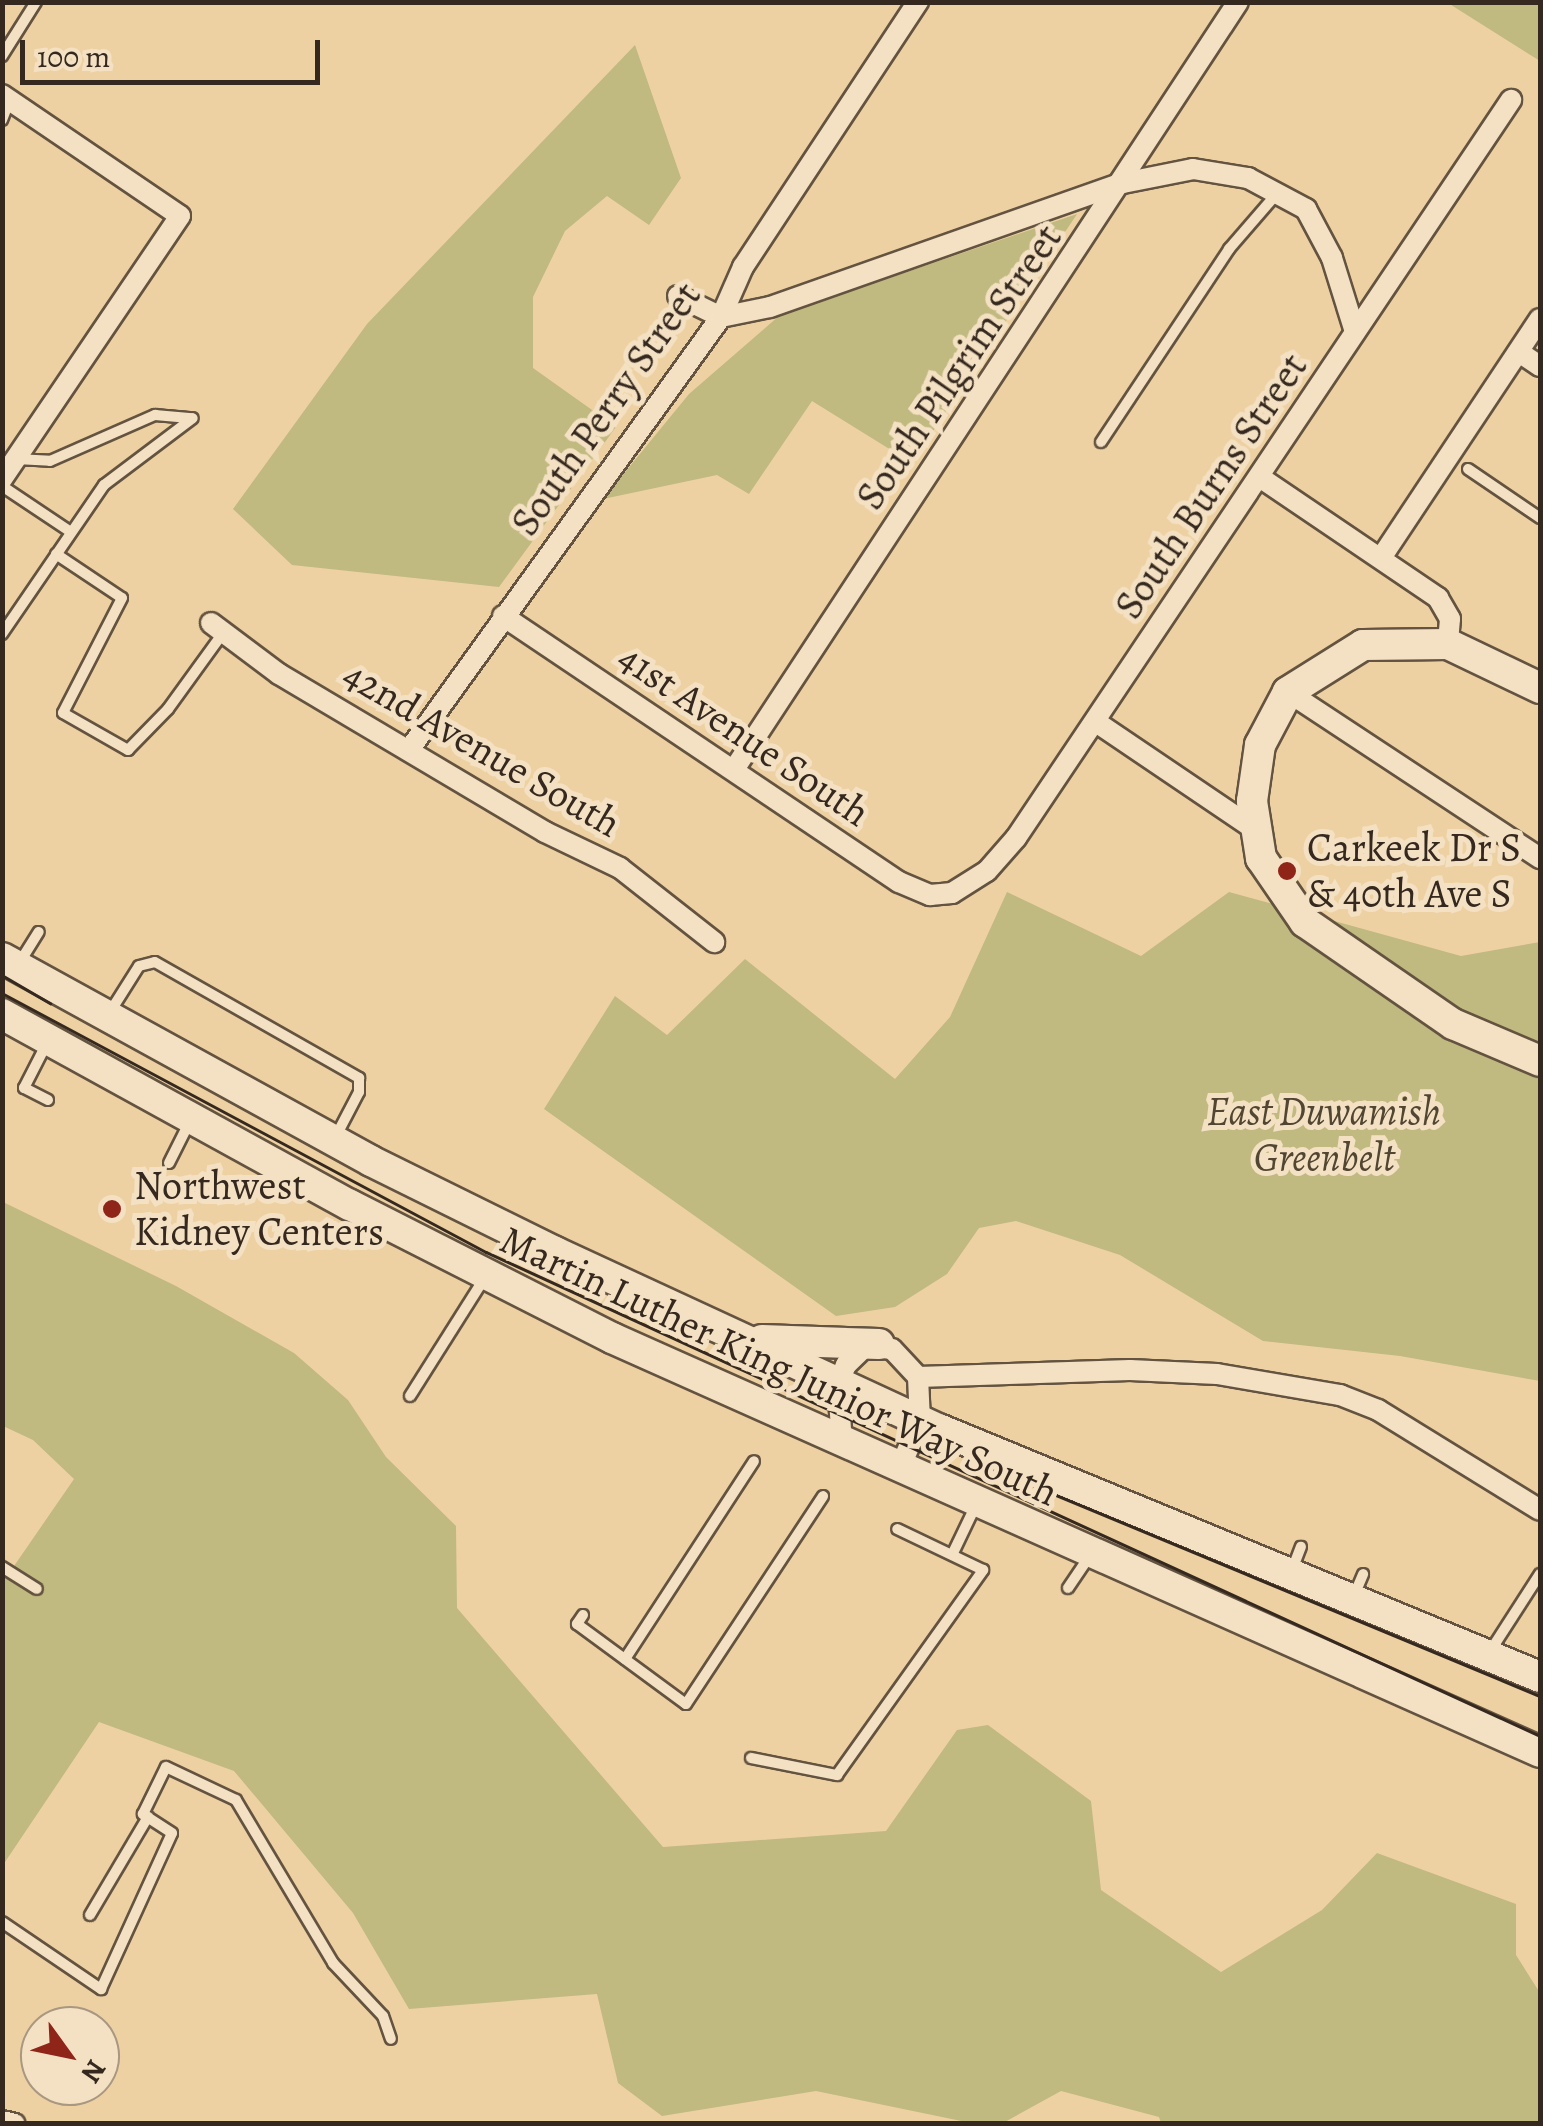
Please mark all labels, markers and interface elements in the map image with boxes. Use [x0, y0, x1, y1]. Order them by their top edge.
scale bar [25, 20, 325, 82]
text: 100 m [37, 37, 110, 77]
street label: South Pilgrim Street [846, 215, 1072, 519]
street label: South Perry Street [501, 273, 711, 545]
street label: South Burns Street [1105, 344, 1317, 628]
street label: 41st Avenue South [609, 633, 879, 837]
street label: 42nd Avenue South [335, 650, 629, 848]
place label: Carkeek Dr S & 40th Ave S [1307, 824, 1521, 918]
marker: Carkeek Dr S & 40th Ave S [1276, 860, 1298, 882]
park label: East Duwamish Greenbelt [1207, 1088, 1441, 1182]
place label: Northwest Kidney Centers [134, 1162, 384, 1256]
marker: Northwest Kidney Centers [99, 1196, 125, 1222]
street label: Martin Luther King Junior Way South [493, 1215, 1065, 1517]
north arrow [20, 2006, 120, 2106]
text: N [72, 2052, 115, 2090]

